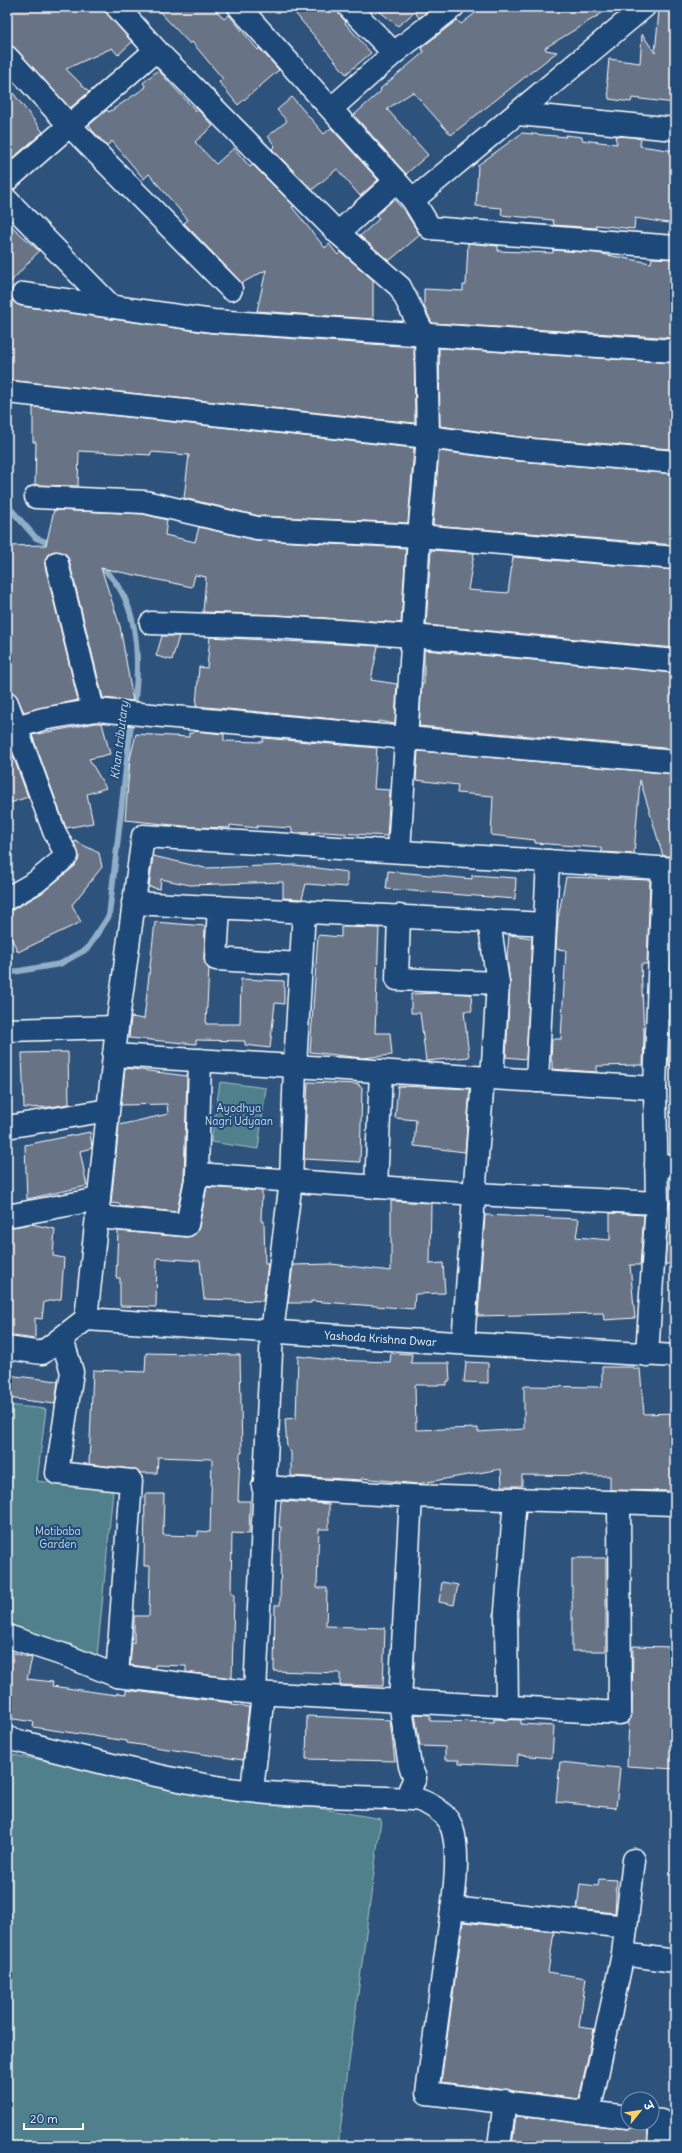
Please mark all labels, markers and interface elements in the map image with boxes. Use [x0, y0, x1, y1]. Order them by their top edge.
water label: Khan tributary [107, 699, 131, 780]
park label: Ayodhya Nagri Udyaan [205, 1101, 273, 1128]
street label: Yashoda Krishna Dwar [324, 1328, 437, 1349]
park label: Motibaba Garden [35, 1524, 81, 1551]
north arrow [620, 2091, 660, 2131]
text: उ [640, 2098, 657, 2114]
scale bar [24, 2105, 83, 2131]
text: 20 m [30, 2111, 58, 2126]

